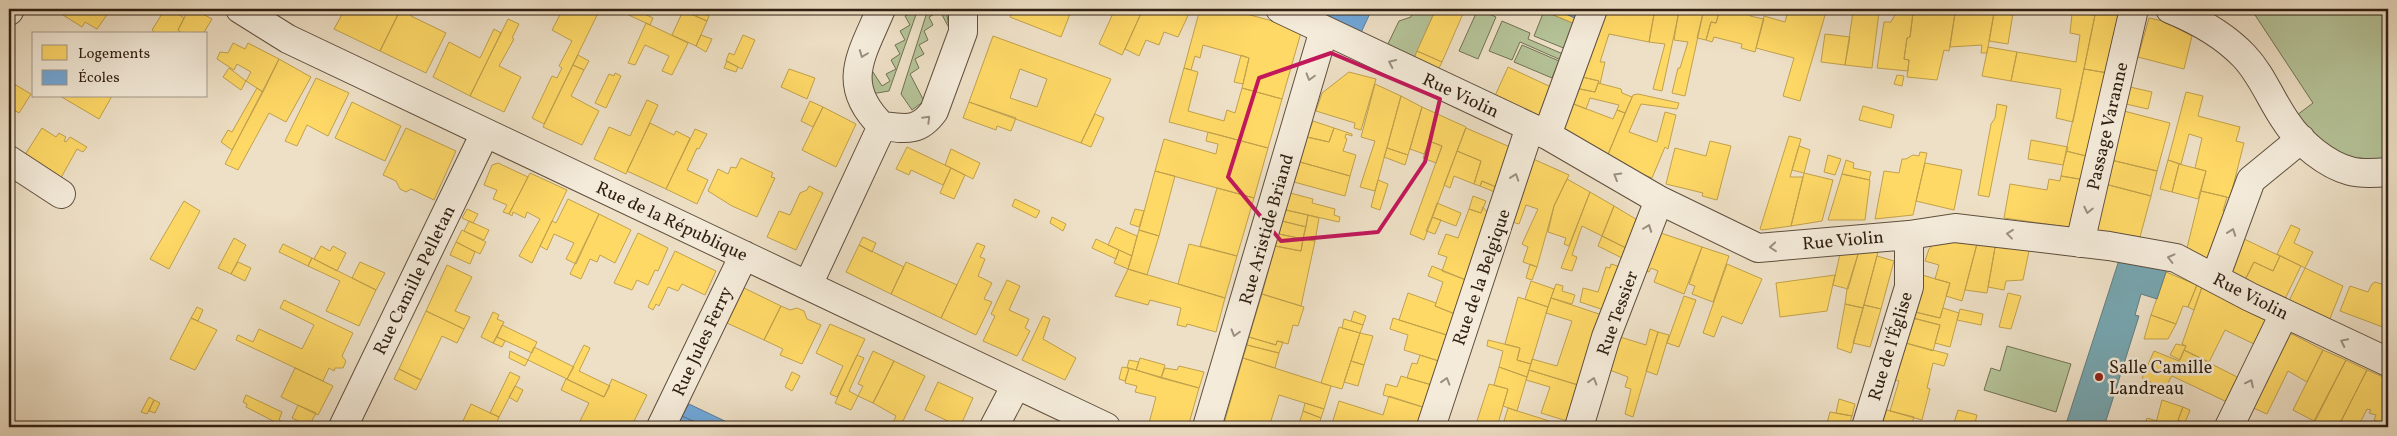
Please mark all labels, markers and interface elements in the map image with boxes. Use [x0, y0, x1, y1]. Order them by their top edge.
legend [32, 32, 208, 98]
text: Logements [78, 44, 150, 65]
one-way arrow [859, 49, 869, 58]
one-way arrow [1388, 59, 1397, 69]
street label: Passage Varanne [2082, 60, 2135, 193]
text: Écoles [78, 68, 120, 89]
street label: Rue Violin [1418, 68, 1503, 125]
one-way arrow [1306, 72, 1316, 80]
one-way arrow [921, 116, 930, 125]
street label: Rue Aristide Briand [1234, 151, 1301, 308]
one-way arrow [1613, 172, 1622, 182]
one-way arrow [1509, 173, 1519, 182]
street label: Rue de la République [591, 176, 751, 269]
street label: Rue Camille Pelletan [368, 201, 463, 360]
one-way arrow [2083, 205, 2094, 214]
street label: Rue de la Belgique [1447, 206, 1518, 349]
one-way arrow [1642, 224, 1653, 233]
street label: Rue Violin [1801, 225, 1885, 258]
one-way arrow [2226, 228, 2236, 237]
one-way arrow [2006, 229, 2014, 240]
one-way arrow [1769, 241, 1777, 252]
one-way arrow [2166, 253, 2175, 264]
street label: Rue Tessier [1591, 267, 1645, 359]
street label: Rue Violin [2208, 268, 2293, 327]
street label: Rue Jules Ferry [667, 282, 740, 401]
street label: Rue de l'Église [1863, 289, 1920, 404]
one-way arrow [1230, 329, 1240, 337]
one-way arrow [2340, 338, 2349, 348]
place label: Salle Camille Landreau [2109, 356, 2212, 402]
marker: Salle Camille Landreau [2093, 371, 2105, 383]
one-way arrow [1440, 377, 1450, 385]
one-way arrow [1588, 377, 1598, 385]
one-way arrow [2244, 380, 2254, 389]

